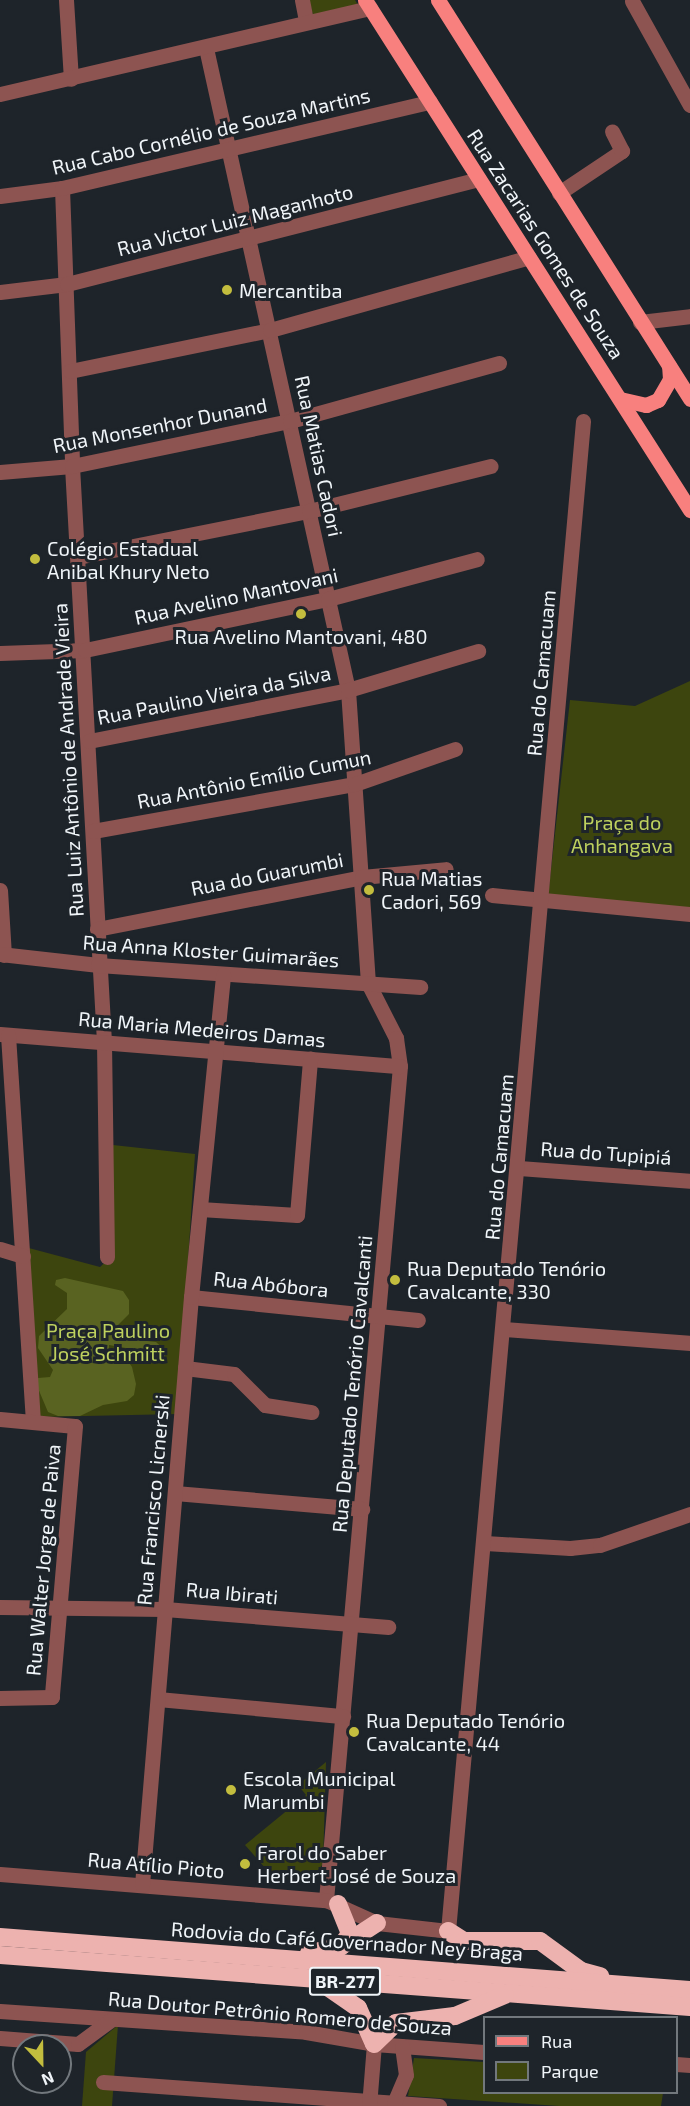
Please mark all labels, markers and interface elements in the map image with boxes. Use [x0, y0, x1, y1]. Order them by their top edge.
street label: Rua Cabo Cornélio de Souza Martins [50, 83, 372, 179]
street label: Rua Zacarias Gomes de Souza [463, 124, 629, 364]
street label: Rua Victor Luiz Maganhoto [114, 179, 356, 261]
place label: Mercantiba [239, 278, 342, 302]
marker: Mercantiba [220, 283, 234, 297]
street label: Rua Matias Cadori [290, 373, 348, 539]
street label: Rua Monsenhor Dunand [51, 392, 269, 458]
place label: Colégio Estadual Anibal Khury Neto [47, 536, 211, 583]
marker: Colégio Estadual Anibal Khury Neto [28, 552, 42, 566]
street label: Rua Avelino Mantovani [132, 563, 340, 629]
street label: Rua do Camacuam [522, 589, 560, 757]
street label: Rua Luiz Antônio de Andrade Vieira [48, 602, 88, 918]
marker: Rua Avelino Mantovani, 480 [294, 607, 308, 621]
place label: Rua Avelino Mantovani, 480 [174, 624, 428, 648]
street label: Rua Paulino Vieira da Silva [95, 661, 333, 729]
street label: Rua Antônio Emílio Cumun [135, 744, 373, 814]
park label: Praça do Anhangava [571, 811, 673, 858]
street label: Rua do Guarumbi [189, 847, 345, 901]
place label: Rua Matias Cadori, 569 [381, 867, 482, 914]
marker: Rua Matias Cadori, 569 [362, 883, 376, 897]
street label: Rua Anna Kloster Guimarães [82, 930, 340, 972]
street label: Rua Maria Medeiros Damas [77, 1006, 327, 1052]
street label: Rua do Camacuam [480, 1073, 518, 1241]
street label: Rua do Tupipiá [539, 1136, 673, 1170]
street label: Rua Deputado Tenório Cavalcanti [327, 1234, 377, 1534]
place label: Rua Deputado Tenório Cavalcante, 330 [407, 1256, 607, 1303]
street label: Rua Abóbora [212, 1266, 330, 1302]
marker: Rua Deputado Tenório Cavalcante, 330 [388, 1273, 402, 1287]
park label: Praça Paulino José Schmitt [46, 1318, 170, 1365]
street label: Rua Francisco Licnerski [132, 1394, 174, 1606]
street label: Rua Walter Jorge de Paiva [21, 1443, 65, 1677]
street label: Rua Ibirati [185, 1577, 279, 1609]
place label: Rua Deputado Tenório Cavalcante, 44 [366, 1708, 566, 1755]
marker: Rua Deputado Tenório Cavalcante, 44 [347, 1725, 361, 1739]
place label: Escola Municipal Marumbi [243, 1766, 395, 1813]
marker: Escola Municipal Marumbi [224, 1783, 238, 1797]
place label: Farol do Saber Herbert José de Souza [257, 1840, 457, 1887]
street label: Rua Atílio Pioto [86, 1847, 226, 1883]
marker: Farol do Saber Herbert José de Souza [238, 1857, 252, 1871]
street label: Rodovia do Café Governador Ney Braga [170, 1917, 524, 1965]
road number: BR-277 [308, 1966, 382, 1996]
street label: Rua Doutor Petrônio Romero de Souza [107, 1986, 453, 2040]
legend [483, 2016, 678, 2094]
text: Rua [541, 2030, 572, 2052]
north arrow [12, 2034, 72, 2094]
text: Parque [541, 2060, 599, 2082]
text: N [39, 2068, 57, 2090]

